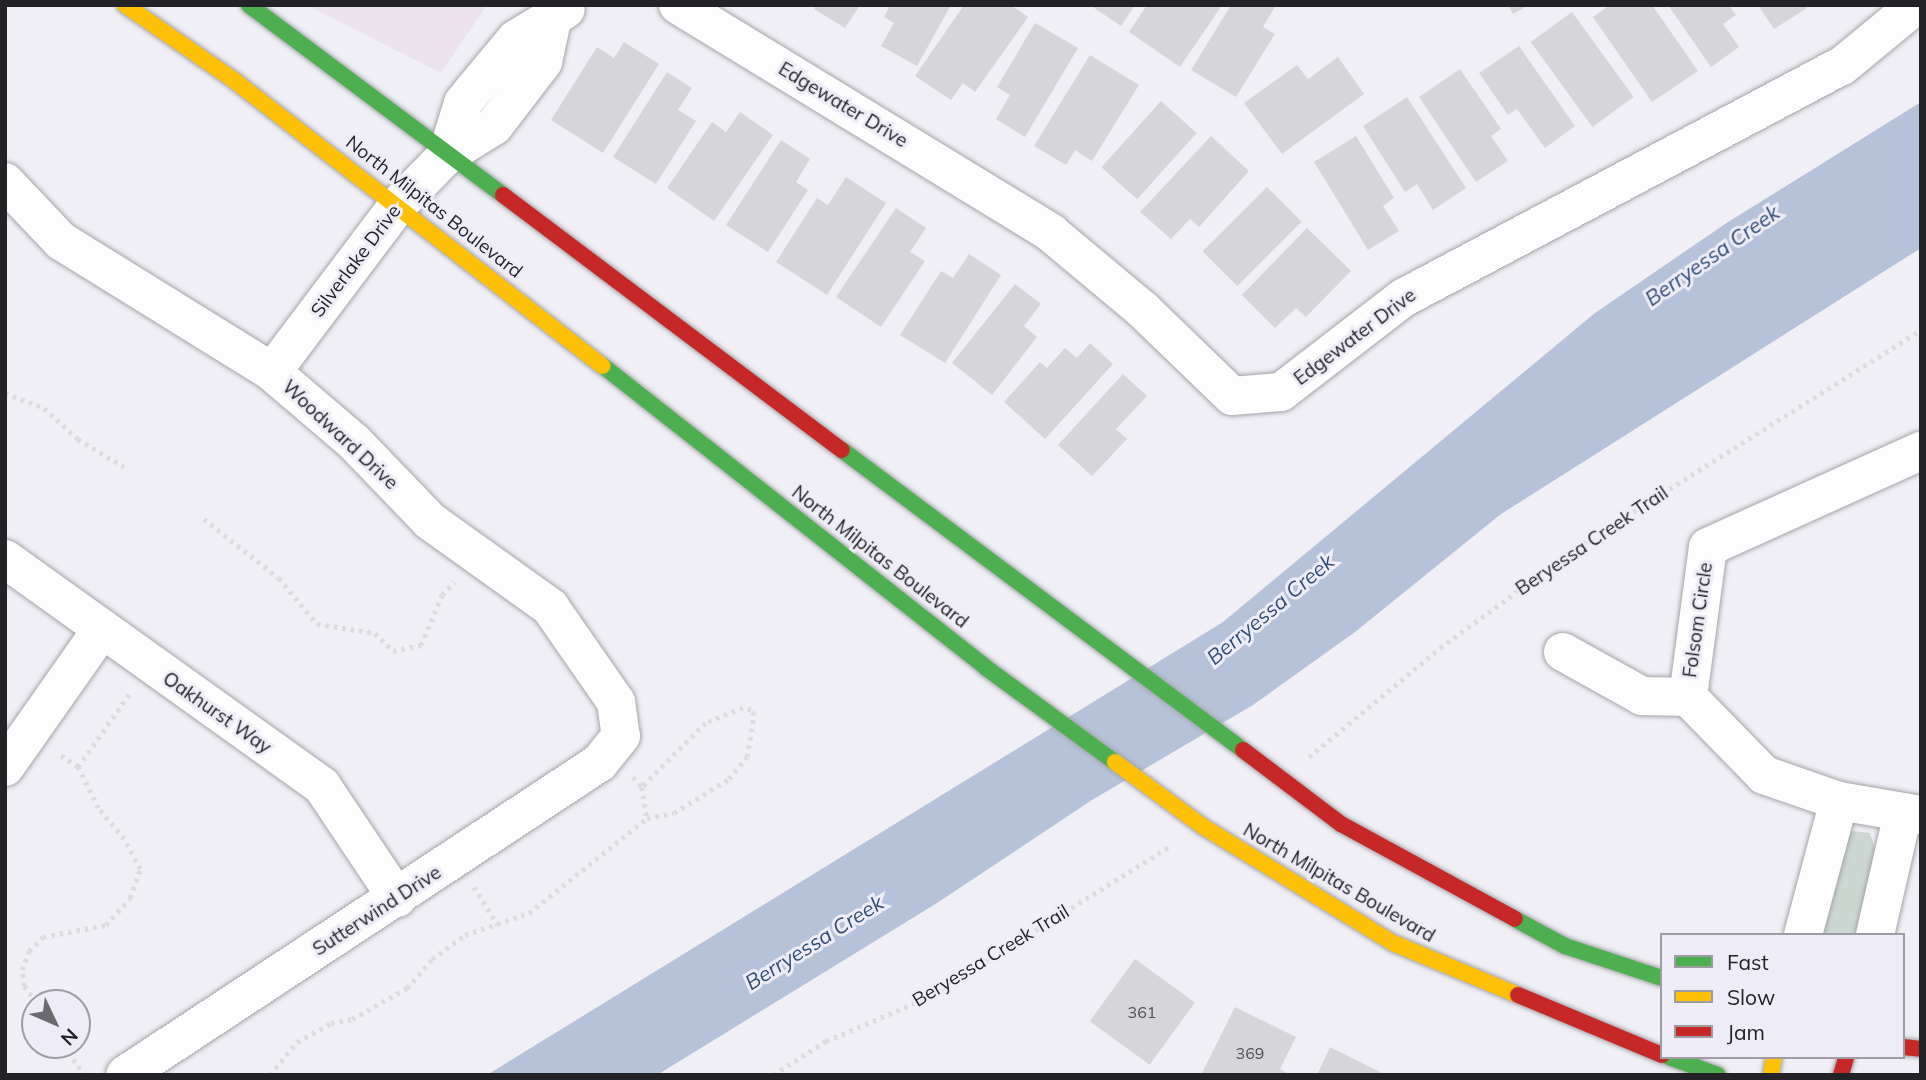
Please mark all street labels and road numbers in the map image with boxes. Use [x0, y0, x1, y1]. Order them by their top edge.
street label: Edgewater Drive [774, 57, 912, 153]
street label: North Milpitas Boulevard [341, 131, 527, 283]
street label: Silverlake Drive [306, 200, 406, 322]
street label: Edgewater Drive [1290, 284, 1420, 390]
street label: Woodward Drive [277, 376, 403, 494]
street label: North Milpitas Boulevard [787, 481, 973, 633]
street label: Beryessa Creek Trail [1512, 482, 1672, 600]
street label: Folsom Circle [1679, 561, 1717, 679]
street label: Oakhurst Way [158, 667, 276, 759]
street label: North Milpitas Boulevard [1239, 819, 1439, 947]
street label: Sutterwind Drive [309, 861, 445, 961]
street label: Beryessa Creek Trail [909, 900, 1073, 1012]

